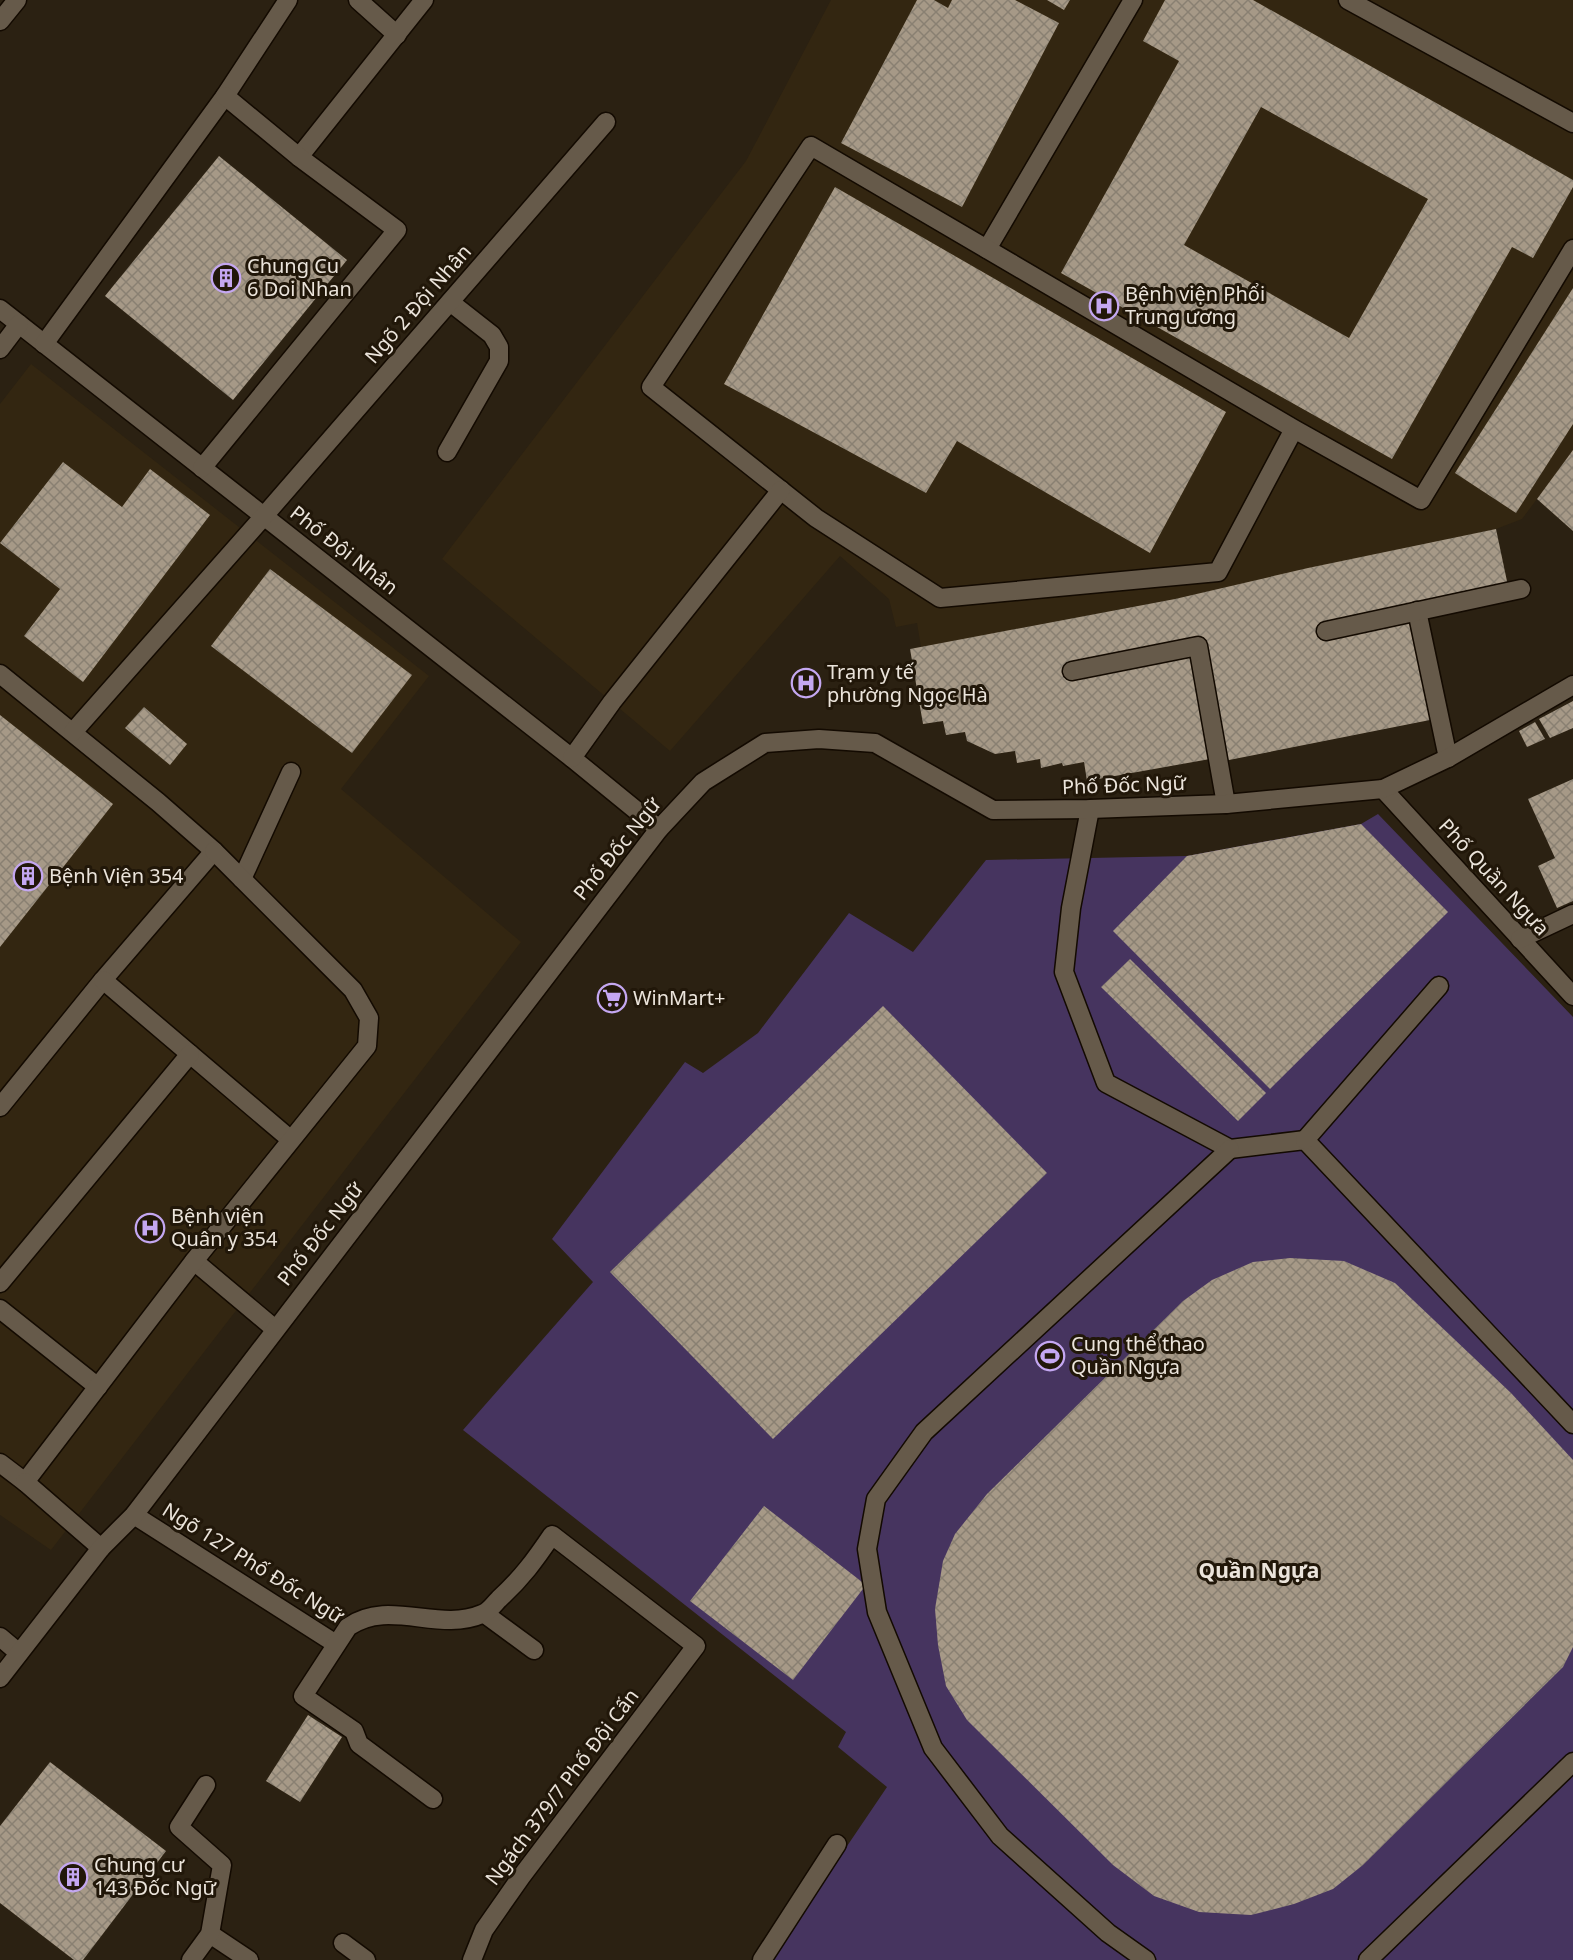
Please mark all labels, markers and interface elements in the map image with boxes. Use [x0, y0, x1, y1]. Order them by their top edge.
street label: Ngõ 2 Đội Nhân [358, 238, 477, 369]
place label: Chung Cu 6 Doi Nhan [247, 252, 352, 302]
building icon: Chung Cu 6 Doi Nhan [210, 262, 242, 294]
place label: Bệnh viện Phổi Trung ương [1125, 280, 1265, 330]
hospital icon: Bệnh viện Phổi Trung ương [1088, 290, 1120, 322]
street label: Phố Đội Nhân [285, 499, 404, 600]
place label: Trạm y tế phường Ngọc Hà [827, 658, 988, 708]
hospital icon: Trạm y tế phường Ngọc Hà [790, 667, 822, 699]
street label: Phố Đốc Ngữ [1061, 769, 1188, 800]
street label: Phố Đốc Ngữ [567, 791, 667, 905]
street label: Phố Quần Ngựa [1433, 812, 1556, 941]
building icon: Bệnh Viện 354 [12, 860, 44, 892]
place label: Bệnh Viện 354 [49, 862, 184, 889]
supermarket icon: WinMart+ [596, 982, 628, 1014]
place label: WinMart+ [633, 984, 725, 1011]
street label: Phố Đốc Ngữ [271, 1175, 369, 1291]
place label: Bệnh viện Quân y 354 [171, 1202, 278, 1252]
hospital icon: Bệnh viện Quân y 354 [134, 1212, 166, 1244]
place label: Cung thể thao Quần Ngựa [1071, 1330, 1205, 1380]
sports icon: Cung thể thao Quần Ngựa [1034, 1340, 1066, 1372]
street label: Ngõ 127 Phố Đốc Ngữ [158, 1496, 350, 1630]
district label: Quần Ngựa [1199, 1556, 1319, 1584]
street label: Ngách 379/7 Phố Đội Cấn [479, 1683, 644, 1890]
place label: Chung cư 143 Đốc Ngữ [94, 1851, 218, 1901]
building icon: Chung cư 143 Đốc Ngữ [57, 1861, 89, 1893]

